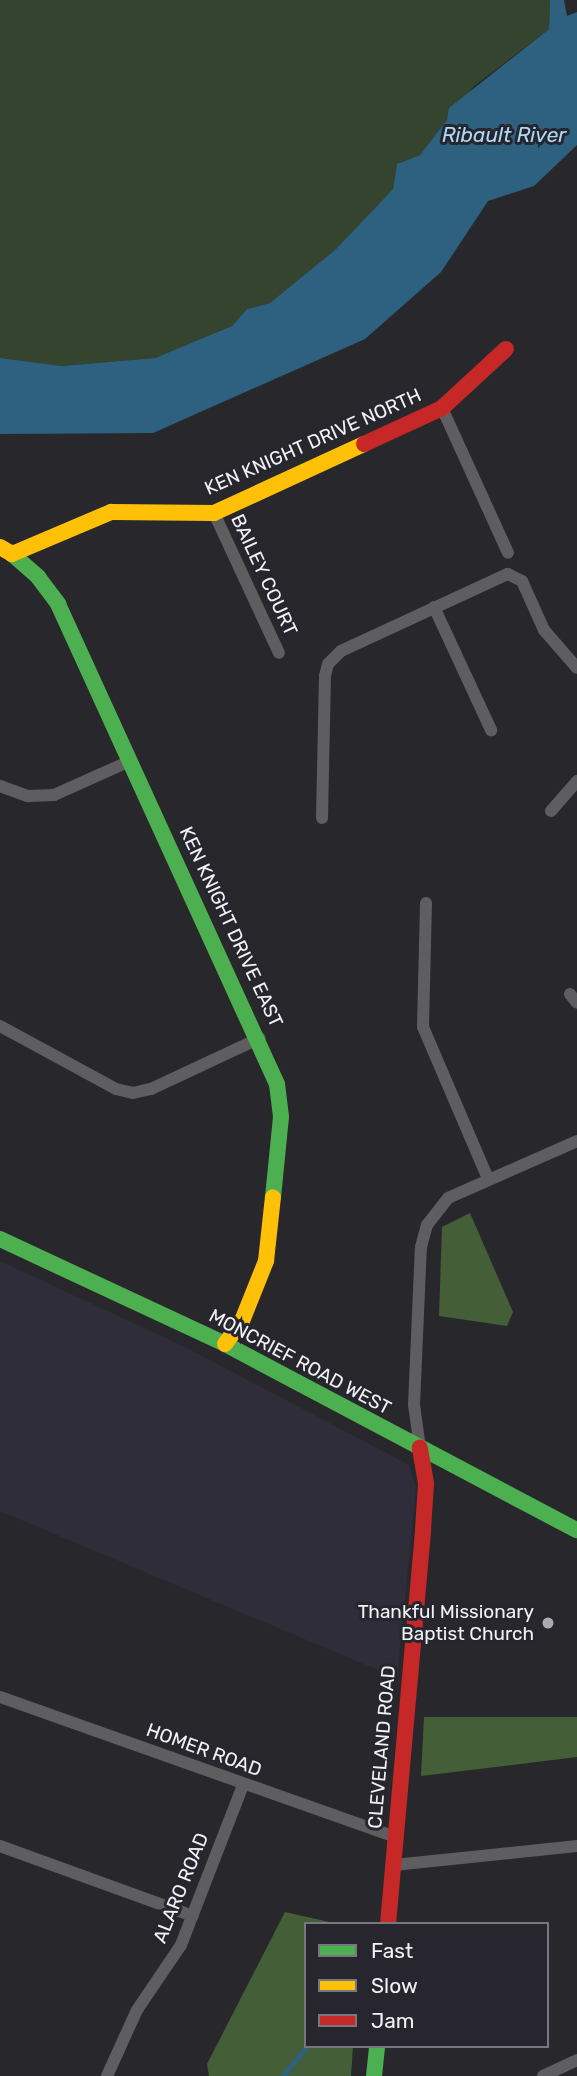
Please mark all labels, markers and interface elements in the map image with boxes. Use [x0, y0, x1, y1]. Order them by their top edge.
water label: Ribault River [442, 122, 566, 148]
street label: KEN KNIGHT DRIVE NORTH [201, 384, 425, 500]
street label: BAILEY COURT [226, 510, 302, 640]
street label: KEN KNIGHT DRIVE EAST [174, 823, 288, 1031]
street label: MONCRIEF ROAD WEST [205, 1304, 395, 1420]
place label: Thankful Missionary Baptist Church [358, 1601, 534, 1645]
marker: Thankful Missionary Baptist Church [540, 1615, 556, 1631]
street label: CLEVELAND ROAD [364, 1664, 400, 1830]
street label: HOMER ROAD [143, 1719, 265, 1781]
street label: ALARO ROAD [149, 1830, 213, 1946]
legend [304, 1922, 549, 2048]
text: Fast [371, 1938, 413, 1963]
text: Slow [371, 1973, 418, 1998]
text: Jam [371, 2008, 415, 2033]

